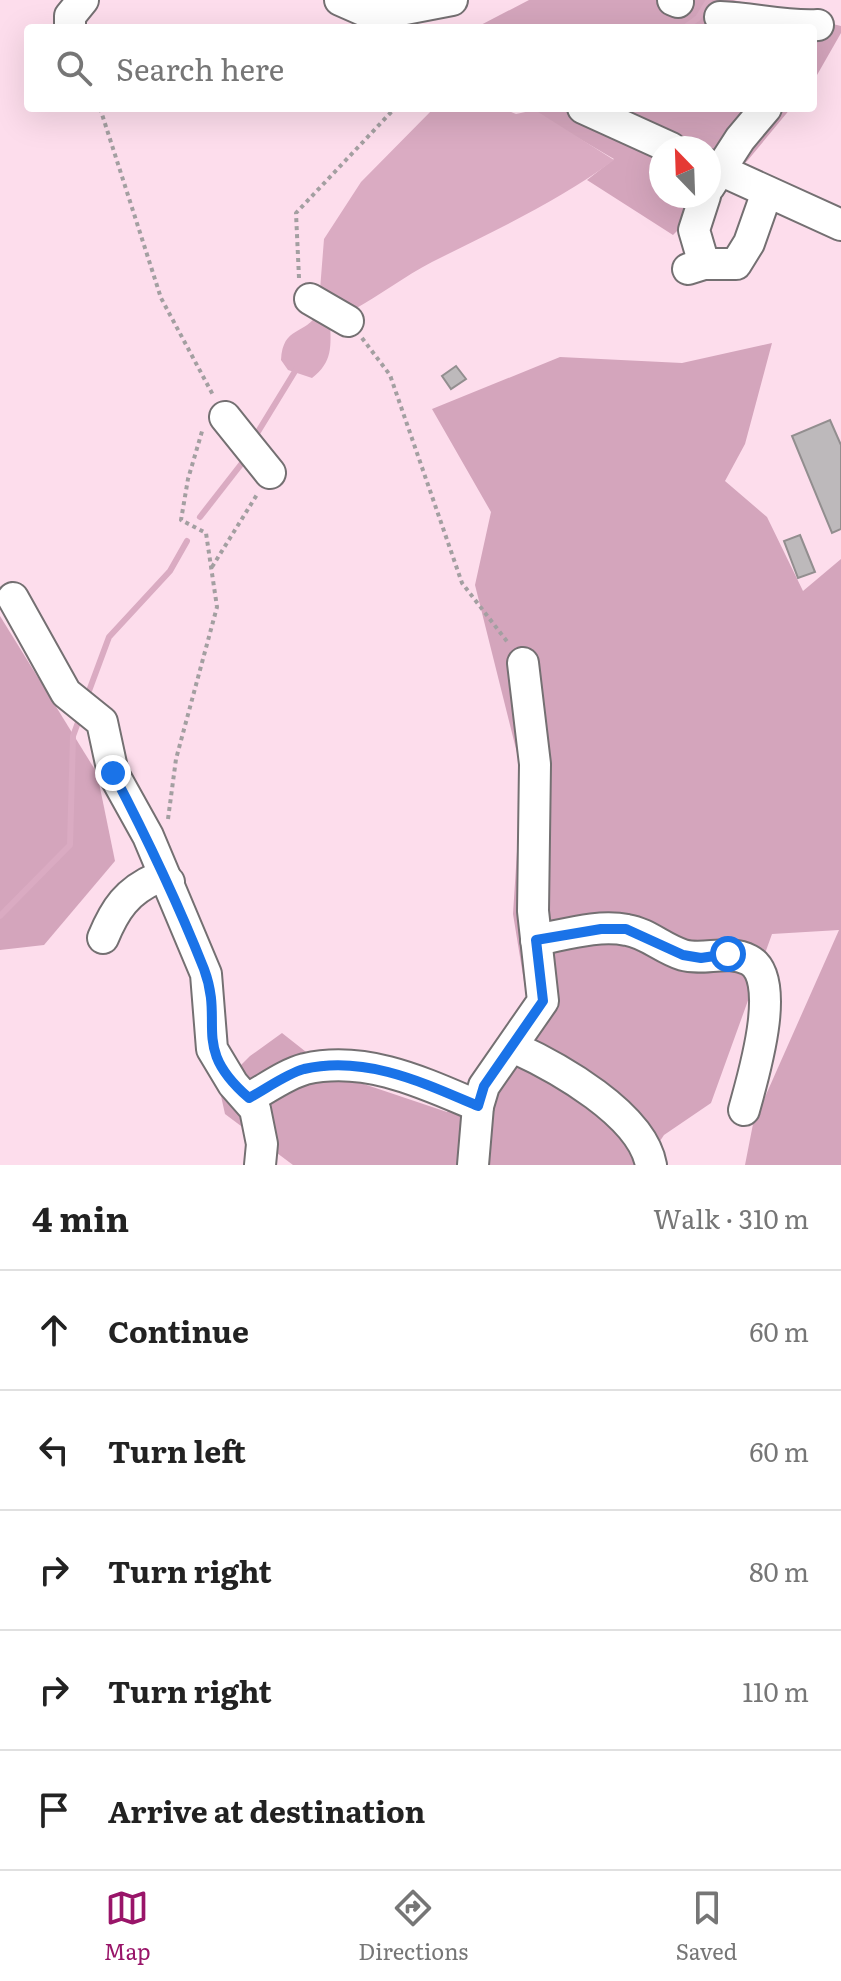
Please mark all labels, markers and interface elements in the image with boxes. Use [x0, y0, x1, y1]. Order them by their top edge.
search box [24, 24, 817, 112]
icon: search [52, 46, 96, 90]
text: Search here [116, 46, 284, 90]
north arrow [649, 136, 721, 208]
route end [95, 755, 131, 791]
route start [710, 936, 746, 972]
text: 4 min [32, 1192, 129, 1242]
text: Walk · 310 m [653, 1198, 809, 1237]
icon: ahead [32, 1308, 76, 1352]
text: Continue [108, 1308, 249, 1352]
text: 60 m [750, 1311, 809, 1350]
icon: left [32, 1428, 76, 1472]
text: Turn left [108, 1428, 246, 1472]
text: 60 m [750, 1431, 809, 1470]
icon: right [32, 1548, 76, 1592]
text: Turn right [108, 1548, 272, 1592]
text: 80 m [749, 1551, 809, 1590]
icon: right [32, 1668, 76, 1712]
text: Turn right [108, 1668, 272, 1712]
text: 110 m [742, 1671, 809, 1710]
icon: arrive [32, 1788, 76, 1832]
text: Arrive at destination [108, 1788, 425, 1832]
tab: Map [104, 1886, 151, 1967]
tab: Directions [358, 1886, 468, 1967]
tab: Saved [676, 1886, 737, 1967]

